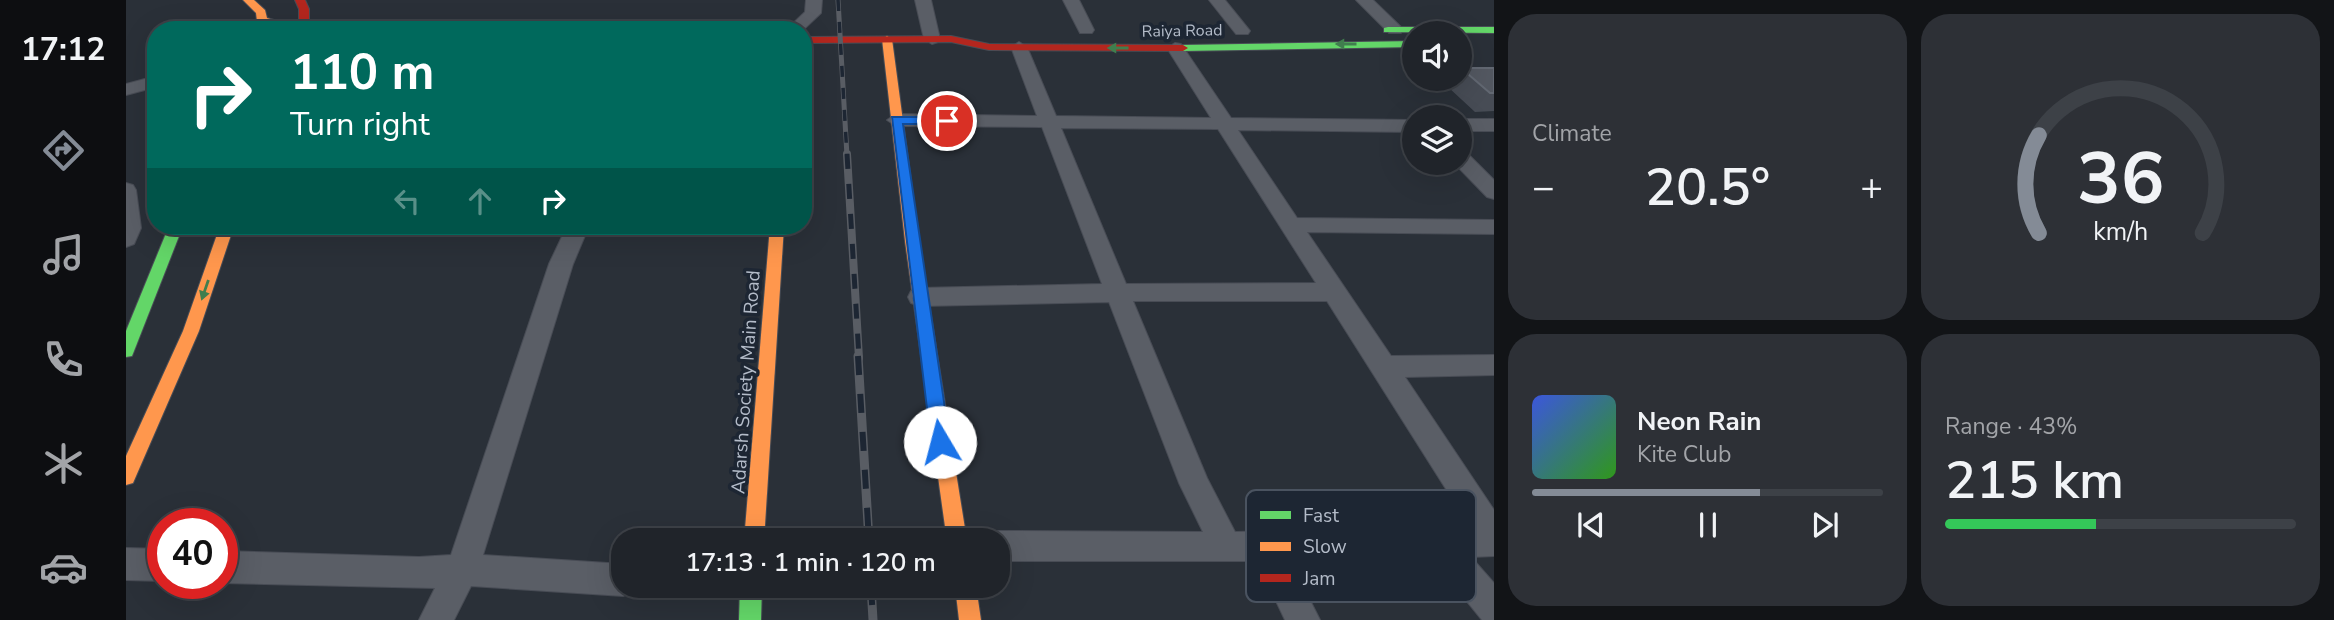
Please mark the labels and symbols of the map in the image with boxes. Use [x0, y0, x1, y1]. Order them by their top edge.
street label: Raiya Road [1141, 19, 1223, 43]
one-way arrow [1335, 38, 1357, 50]
one-way arrow [1107, 42, 1129, 54]
pin [917, 91, 977, 151]
street label: Adarsh Society Main Road [725, 269, 767, 495]
one-way arrow [199, 280, 210, 301]
position arrow [903, 405, 977, 479]
legend [1246, 490, 1476, 602]
text: Fast [1303, 503, 1339, 529]
speed limit sign: 40 [147, 508, 238, 599]
text: Slow [1303, 534, 1347, 560]
text: Jam [1302, 566, 1336, 592]

